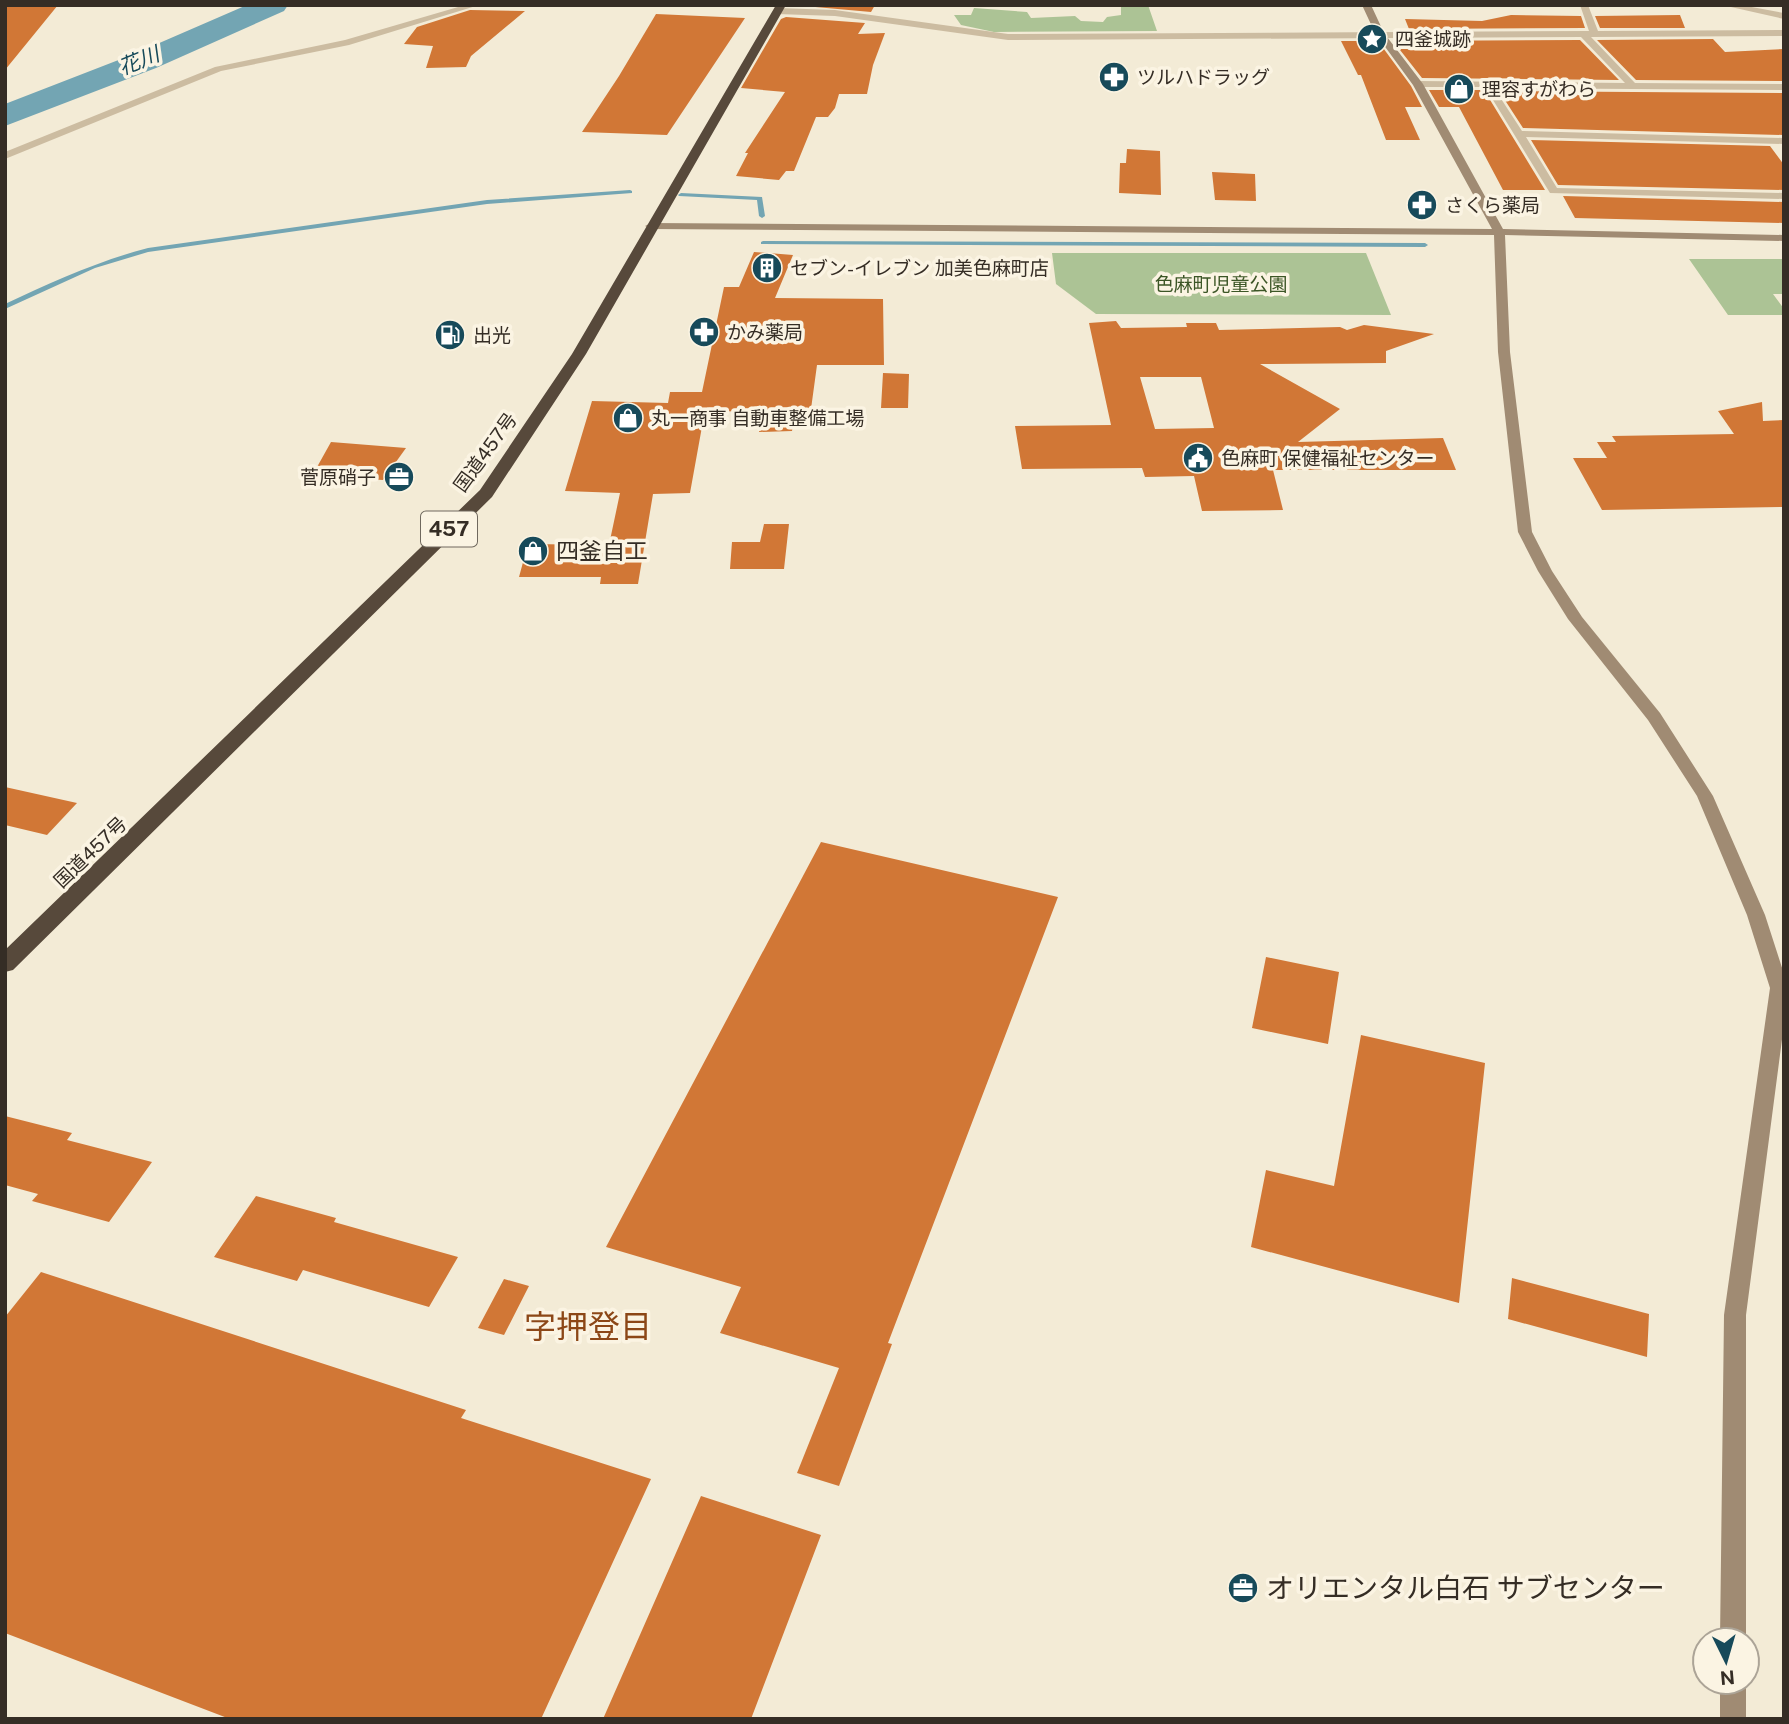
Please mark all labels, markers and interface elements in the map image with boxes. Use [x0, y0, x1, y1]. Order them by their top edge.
place icon: 四釜城跡 [1355, 22, 1389, 56]
place label: 四釜城跡 [1395, 28, 1471, 50]
water label: 花川 [115, 40, 165, 80]
pharmacy icon: ツルハドラッグ [1097, 60, 1131, 94]
place label: ツルハドラッグ [1137, 66, 1270, 88]
shop icon: 理容すがわら [1442, 72, 1476, 106]
place label: 理容すがわら [1482, 78, 1596, 100]
pharmacy icon: さくら薬局 [1405, 188, 1439, 222]
place label: さくら薬局 [1445, 194, 1540, 216]
building icon: セブン-イレブン 加美色麻町店 [750, 251, 784, 285]
place label: セブン-イレブン 加美色麻町店 [790, 257, 1049, 279]
park label: 色麻町児童公園 [1154, 273, 1288, 295]
pharmacy icon: かみ薬局 [687, 315, 721, 349]
fuel station icon: 出光 [433, 318, 467, 352]
place label: かみ薬局 [727, 321, 803, 343]
place label: 出光 [473, 324, 511, 346]
shop icon: 丸一商事 自動車整備工場 [611, 401, 645, 435]
place label: 丸一商事 自動車整備工場 [651, 407, 865, 429]
street label: 国道457号 [449, 408, 521, 496]
public building icon: 色麻町 保健福祉センター [1181, 441, 1215, 475]
place label: 色麻町 保健福祉センター [1221, 447, 1435, 469]
office icon: 菅原硝子 [382, 460, 416, 494]
place label: 菅原硝子 [300, 466, 376, 488]
road number: 457 [421, 512, 477, 546]
shop icon: 四釜自工 [516, 534, 550, 568]
place label: 四釜自工 [556, 537, 648, 564]
street label: 国道457号 [49, 812, 131, 892]
district label: 字押登目 [524, 1308, 652, 1345]
office icon: オリエンタル白石 サブセンター [1226, 1571, 1260, 1605]
place label: オリエンタル白石 サブセンター [1266, 1571, 1665, 1604]
north arrow [1691, 1626, 1761, 1696]
text: N [1719, 1666, 1736, 1690]

